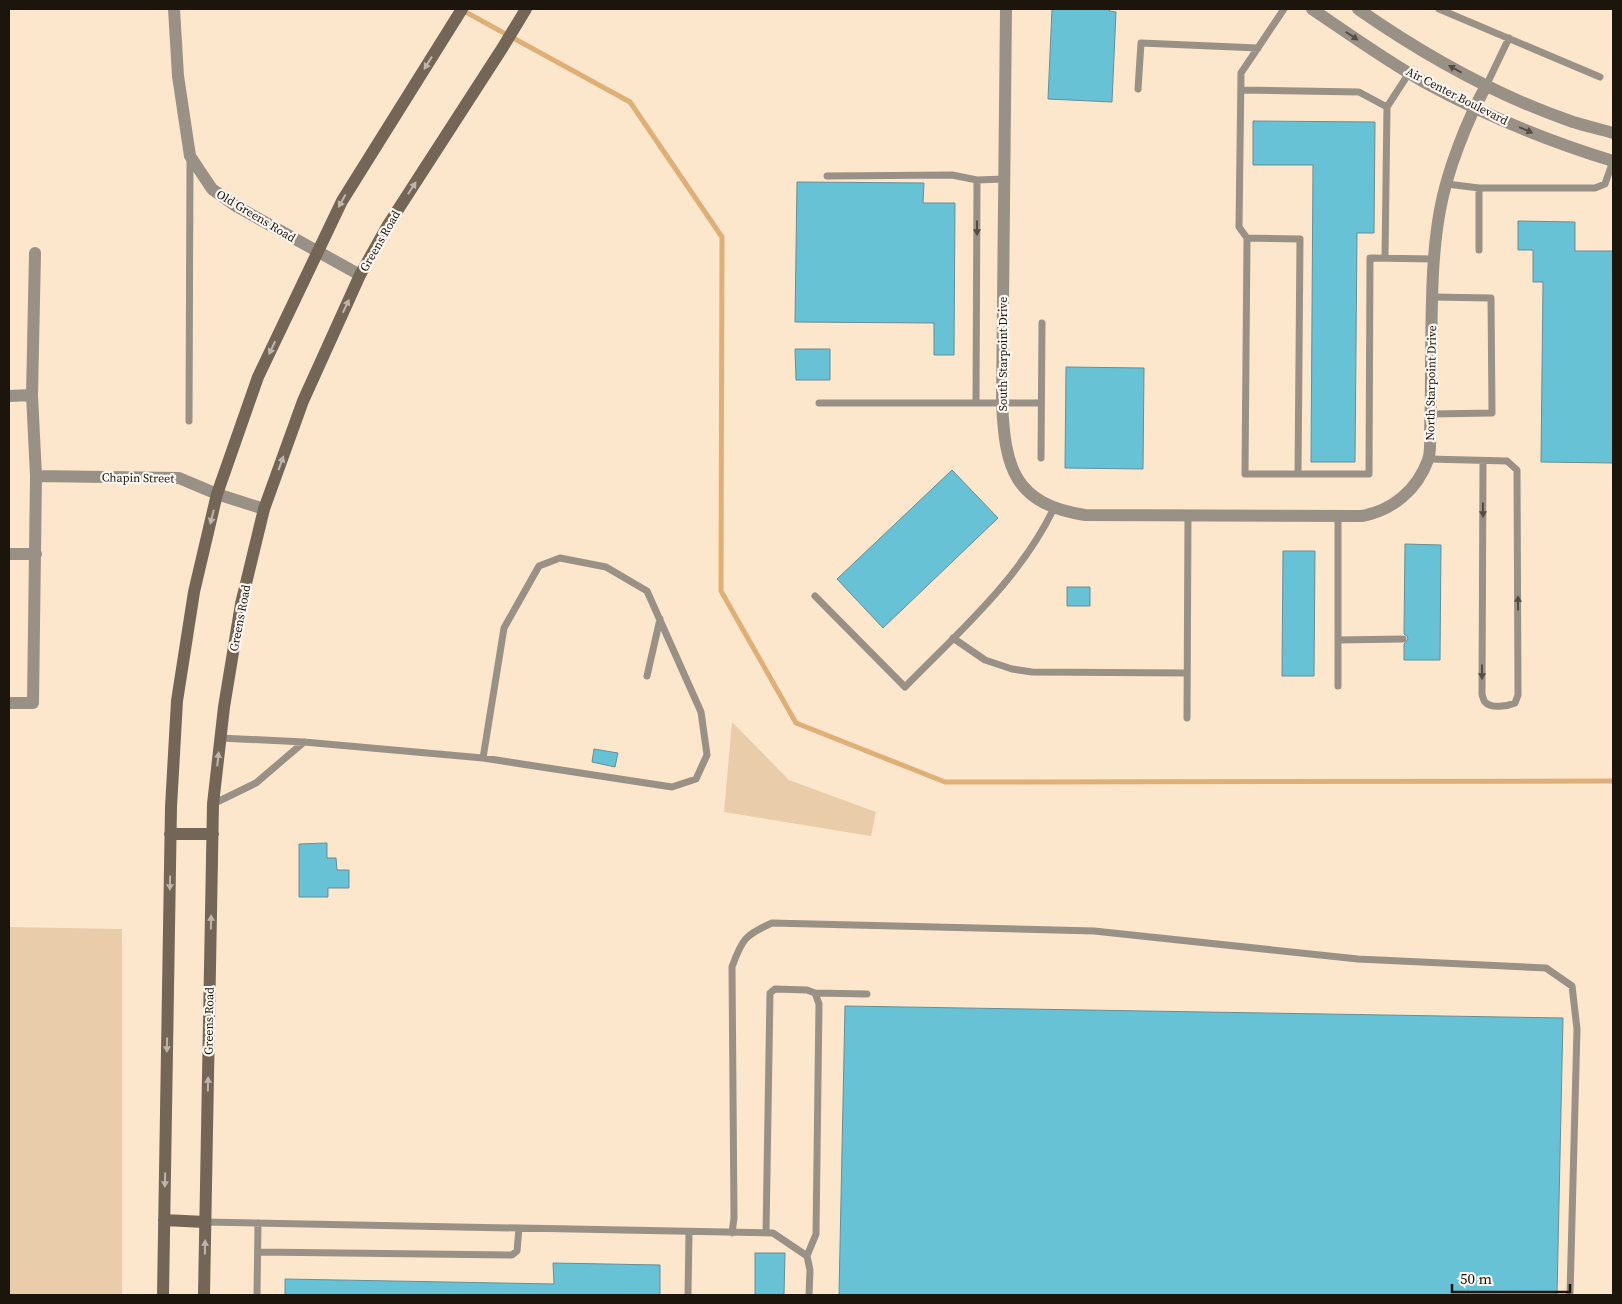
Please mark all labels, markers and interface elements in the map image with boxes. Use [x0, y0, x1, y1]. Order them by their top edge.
one-way arrow [1346, 31, 1359, 41]
one-way arrow [423, 57, 433, 70]
street label: Air Center Boulevard [1403, 63, 1511, 129]
one-way arrow [1448, 64, 1462, 73]
one-way arrow [1519, 126, 1534, 134]
one-way arrow [408, 181, 417, 194]
street label: Old Greens Road [214, 186, 299, 246]
one-way arrow [338, 195, 347, 208]
street label: Greens Road [356, 207, 404, 274]
one-way arrow [973, 221, 981, 237]
street label: South Starpoint Drive [995, 297, 1011, 411]
one-way arrow [342, 299, 350, 313]
street label: North Starpoint Drive [1422, 325, 1440, 441]
one-way arrow [267, 341, 275, 355]
one-way arrow [278, 455, 285, 470]
street label: Chapin Street [102, 469, 174, 487]
one-way arrow [1479, 502, 1487, 518]
one-way arrow [208, 510, 216, 525]
street label: Greens Road [226, 583, 254, 653]
one-way arrow [1514, 595, 1522, 611]
one-way arrow [1478, 665, 1486, 681]
one-way arrow [214, 751, 222, 767]
one-way arrow [165, 875, 173, 891]
one-way arrow [207, 913, 215, 929]
street label: Greens Road [200, 987, 218, 1055]
one-way arrow [163, 1037, 171, 1053]
one-way arrow [204, 1076, 212, 1092]
one-way arrow [161, 1173, 169, 1189]
one-way arrow [201, 1238, 209, 1254]
scale bar [1452, 1262, 1570, 1294]
text: 50 m [1460, 1268, 1492, 1289]

